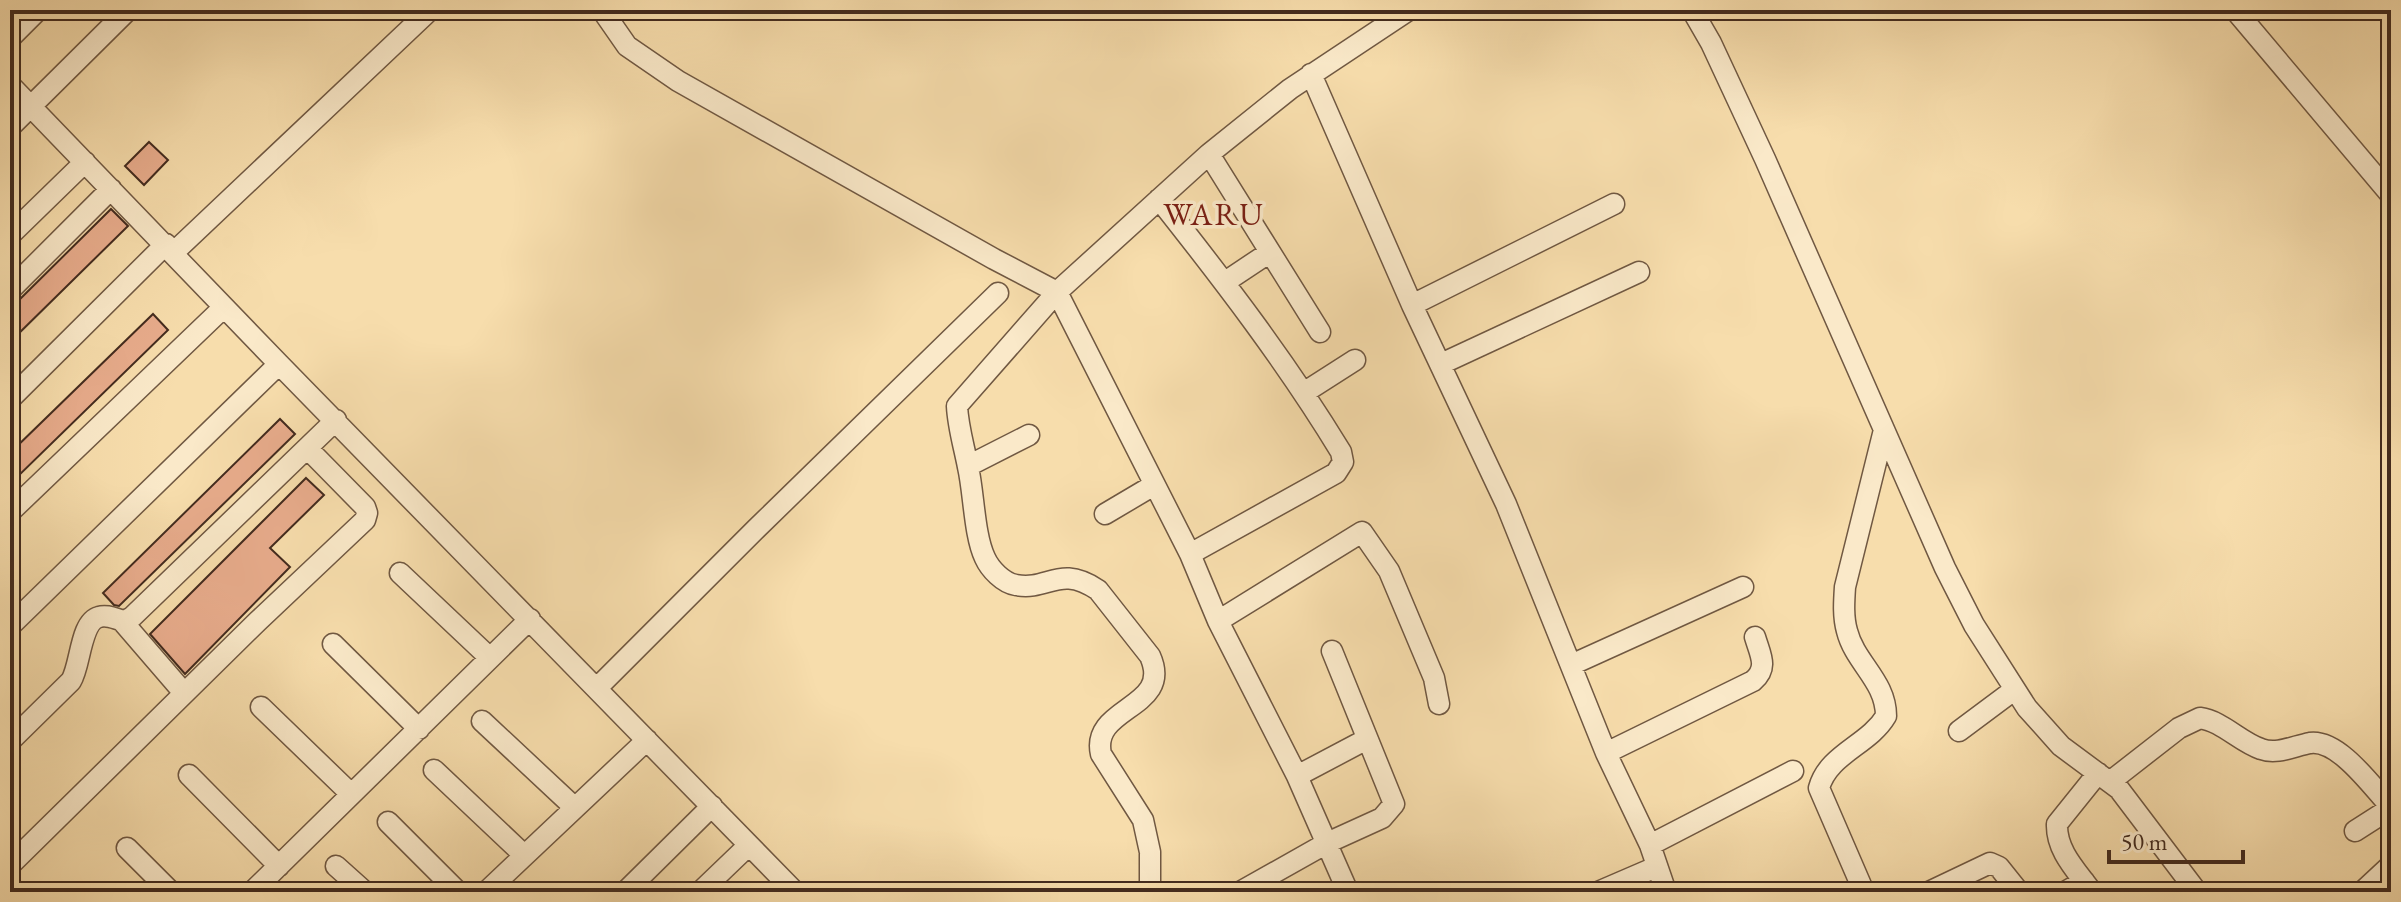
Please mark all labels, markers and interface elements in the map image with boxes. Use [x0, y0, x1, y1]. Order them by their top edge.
district label: WARU [1163, 193, 1265, 235]
scale bar [2109, 814, 2243, 864]
text: 50 m [2121, 826, 2168, 857]

